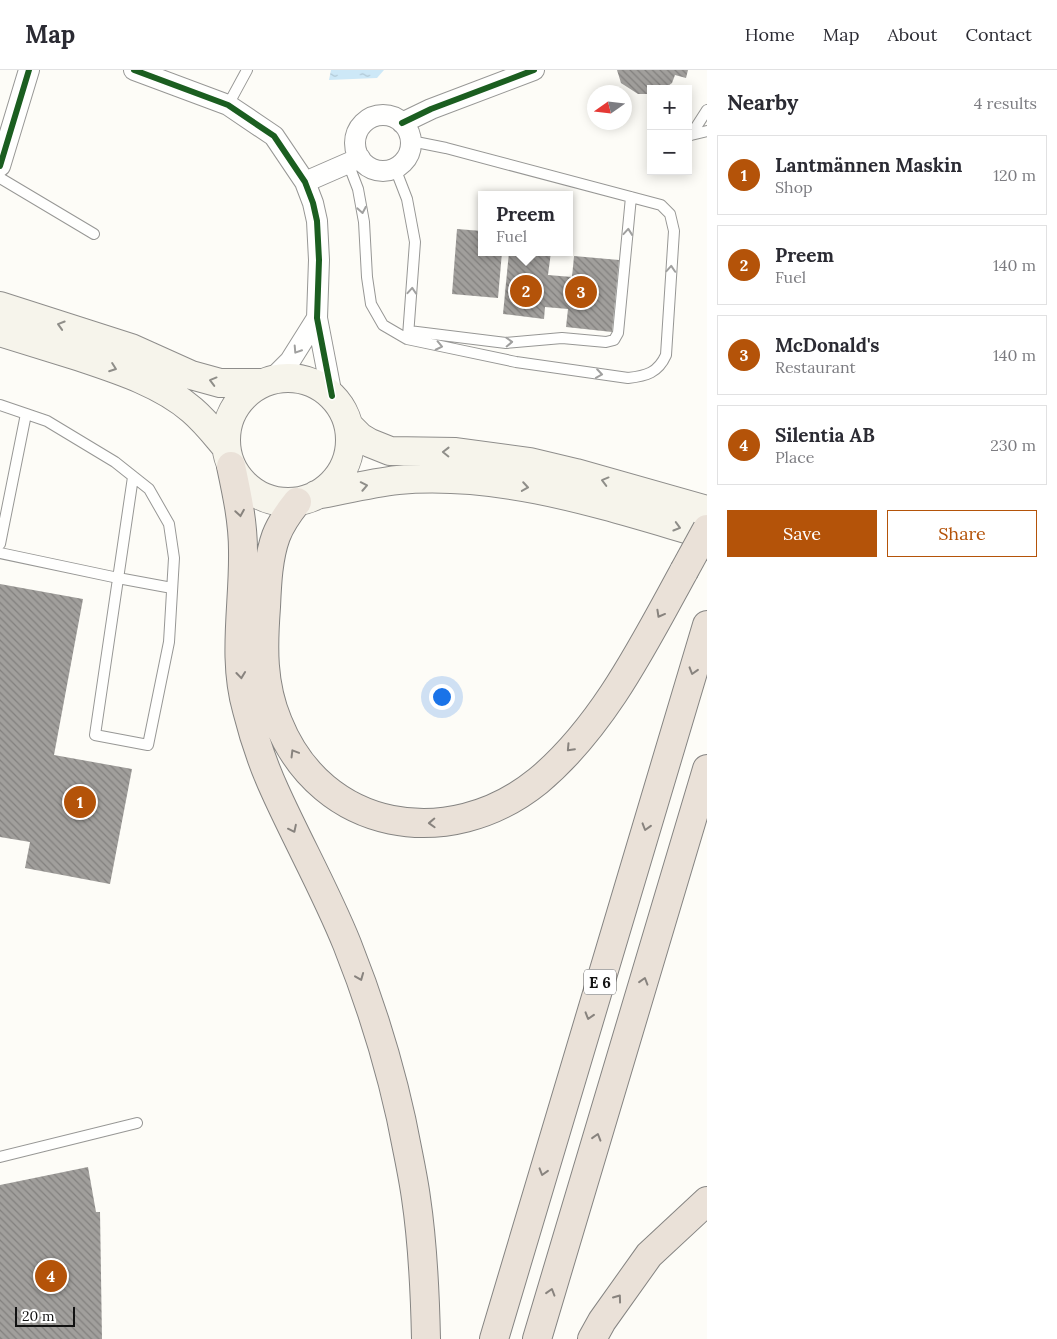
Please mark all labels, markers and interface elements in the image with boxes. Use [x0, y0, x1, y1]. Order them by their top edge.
text: Map [25, 19, 75, 50]
text: Home [745, 23, 795, 46]
text: Map [823, 23, 859, 46]
text: About [887, 23, 937, 46]
text: Contact [965, 23, 1032, 46]
north arrow [587, 85, 632, 130]
map controls [647, 85, 692, 175]
button: + [647, 85, 692, 130]
text: Nearby [727, 89, 798, 116]
text: 4 results [974, 93, 1037, 113]
button: − [647, 130, 692, 175]
text: Lantmännen Maskin [775, 153, 962, 177]
text: 1 [741, 165, 747, 185]
text: 120 m [993, 165, 1036, 185]
text: Shop [775, 177, 813, 197]
popup [478, 191, 573, 256]
text: Preem [496, 202, 555, 226]
one-way arrow [356, 205, 367, 214]
text: Fuel [496, 226, 527, 246]
one-way arrow [622, 228, 633, 236]
text: Preem [775, 243, 834, 267]
text: 2 [740, 255, 748, 275]
text: 140 m [993, 255, 1036, 275]
one-way arrow [666, 265, 677, 273]
text: Fuel [775, 267, 806, 287]
pin: 2 [510, 272, 542, 310]
pin: 3 [565, 273, 597, 311]
one-way arrow [406, 287, 417, 295]
one-way arrow [57, 320, 65, 330]
text: McDonald's [775, 333, 880, 357]
one-way arrow [506, 337, 514, 347]
one-way arrow [435, 340, 444, 351]
one-way arrow [293, 345, 303, 354]
text: 3 [740, 345, 748, 365]
text: 140 m [993, 345, 1036, 365]
text: Restaurant [775, 357, 856, 377]
one-way arrow [108, 362, 117, 372]
one-way arrow [596, 368, 604, 379]
one-way arrow [208, 376, 217, 387]
text: Silentia AB [775, 423, 875, 447]
text: 4 [740, 435, 748, 455]
text: 230 m [990, 435, 1036, 455]
one-way arrow [441, 447, 449, 457]
text: Place [775, 447, 814, 467]
one-way arrow [602, 477, 610, 487]
one-way arrow [359, 481, 368, 491]
one-way arrow [522, 481, 530, 492]
one-way arrow [235, 509, 245, 518]
button: Save [727, 510, 877, 557]
button: Share [887, 510, 1037, 557]
one-way arrow [673, 521, 681, 531]
one-way arrow [657, 608, 667, 617]
one-way arrow [689, 667, 699, 675]
one-way arrow [235, 672, 246, 680]
your location [429, 684, 455, 710]
one-way arrow [567, 743, 576, 752]
one-way arrow [290, 749, 300, 758]
pin: 1 [64, 783, 96, 821]
one-way arrow [427, 818, 435, 828]
one-way arrow [642, 822, 652, 831]
one-way arrow [287, 823, 297, 832]
road number: E 6 [584, 970, 616, 994]
one-way arrow [353, 972, 364, 981]
one-way arrow [638, 977, 648, 986]
one-way arrow [585, 1012, 595, 1020]
one-way arrow [592, 1133, 602, 1141]
one-way arrow [539, 1167, 549, 1176]
pin: 4 [35, 1257, 67, 1295]
one-way arrow [545, 1289, 555, 1297]
one-way arrow [613, 1295, 621, 1304]
scale bar [15, 1304, 75, 1327]
text: 20 m [22, 1307, 54, 1325]

